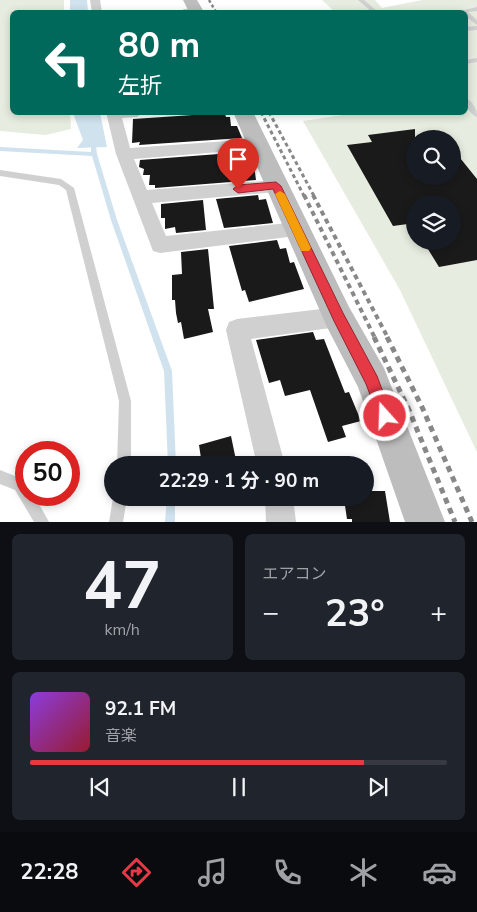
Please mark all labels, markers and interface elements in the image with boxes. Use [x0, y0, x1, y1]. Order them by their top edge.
text: 80 m [118, 22, 200, 69]
icon: left [35, 30, 100, 95]
text: 左折 [118, 71, 162, 101]
map controls [406, 130, 461, 250]
button: search [406, 130, 461, 185]
pin [217, 138, 259, 189]
icon: arrive [224, 145, 252, 173]
button: layers [406, 195, 461, 250]
position arrow [358, 389, 410, 441]
speed limit sign: 50 [15, 441, 80, 506]
text: 22:29 · 1 分 · 90 m [159, 468, 319, 494]
text: 47 [83, 542, 161, 631]
text: エアコン [263, 563, 327, 585]
text: 23° [325, 588, 385, 639]
text: − [263, 594, 279, 632]
text: + [430, 594, 447, 632]
text: km/h [105, 619, 140, 641]
text: 92.1 FM [105, 696, 176, 722]
text: 音楽 [105, 725, 137, 747]
icon: previous [86, 773, 114, 801]
icon: pause [225, 773, 253, 801]
icon: next [364, 773, 392, 801]
icon: directions [119, 855, 154, 890]
icon: music [195, 855, 230, 890]
icon: phone [270, 855, 305, 890]
icon: climate [346, 855, 381, 890]
icon: car [422, 855, 457, 890]
text: 22:28 [20, 857, 79, 887]

